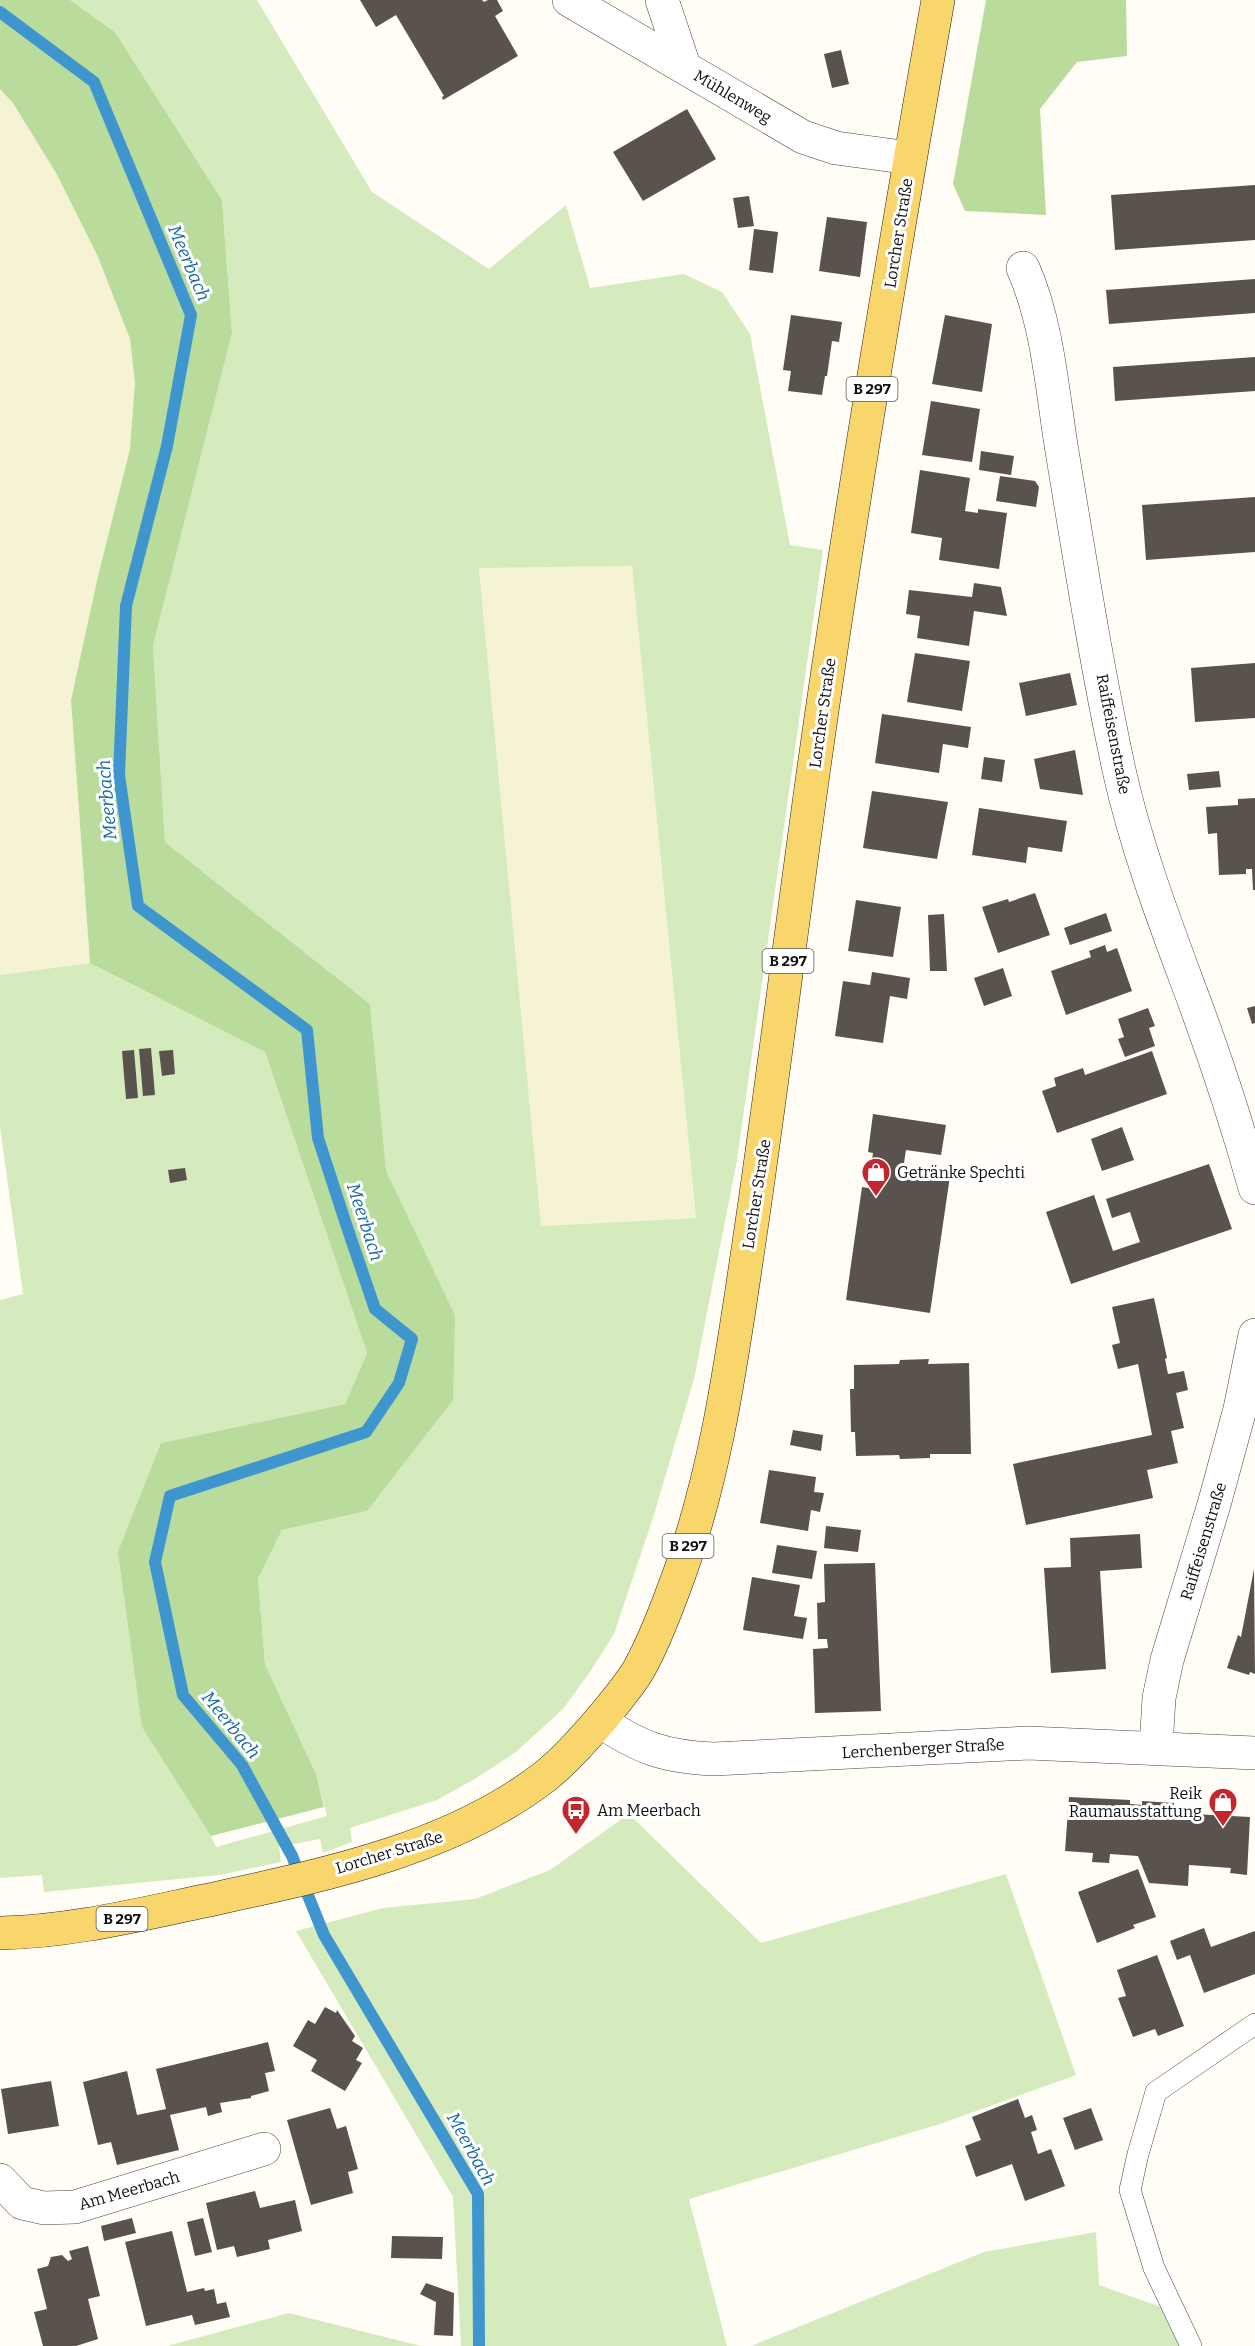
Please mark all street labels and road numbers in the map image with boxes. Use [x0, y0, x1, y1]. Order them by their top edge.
street label: Mühlenweg [690, 66, 775, 127]
street label: Lorcher Straße [880, 177, 917, 289]
road number: B 297 [846, 377, 898, 401]
street label: Lorcher Straße [805, 657, 840, 769]
street label: Raiffeisenstraße [1093, 672, 1135, 796]
road number: B 297 [762, 949, 814, 973]
street label: Lorcher Straße [738, 1138, 775, 1250]
street label: Raiffeisenstraße [1177, 1480, 1230, 1602]
road number: B 297 [662, 1534, 714, 1558]
street label: Lerchenberger Straße [841, 1735, 1005, 1762]
street label: Lorcher Straße [333, 1827, 445, 1878]
road number: B 297 [96, 1907, 148, 1931]
street label: Am Meerbach [77, 2167, 182, 2214]

